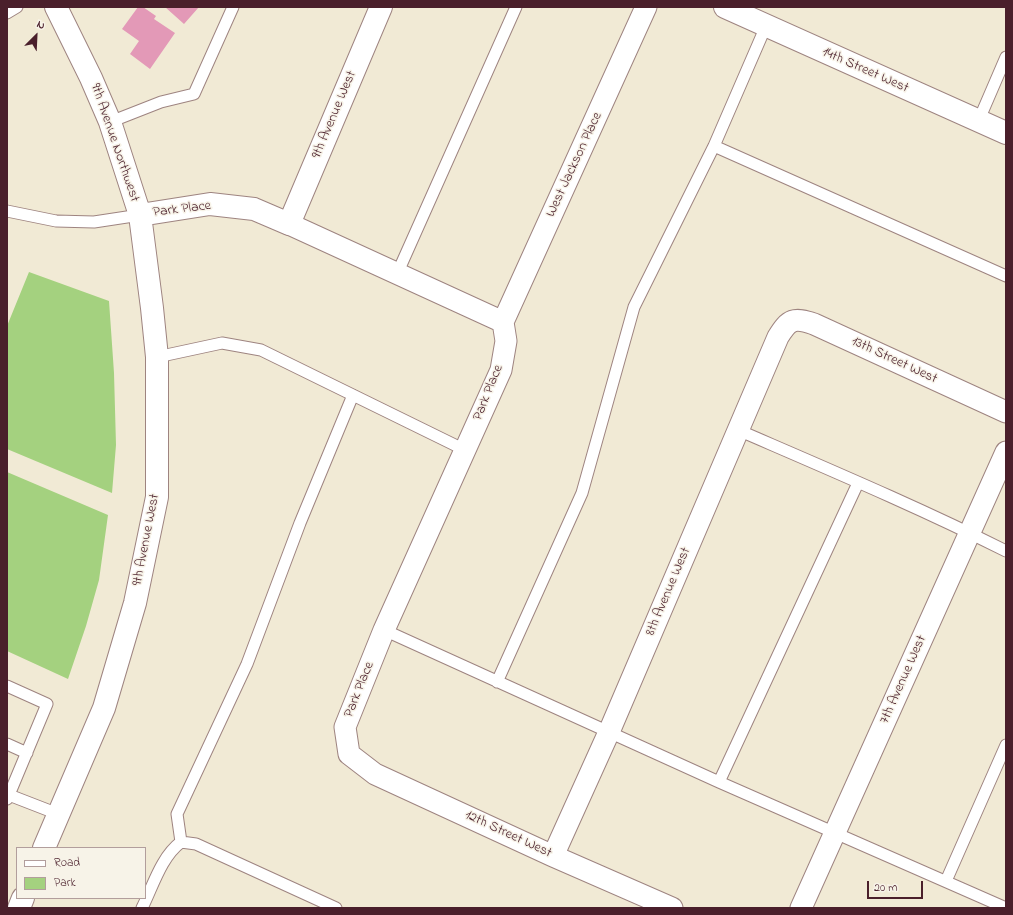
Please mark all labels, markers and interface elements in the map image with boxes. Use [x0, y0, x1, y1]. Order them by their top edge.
north arrow [16, 16, 56, 56]
text: N [34, 16, 48, 34]
street label: 14th Street West [819, 44, 911, 98]
street label: 9th Avenue West [309, 69, 361, 161]
street label: 9th Avenue Northwest [86, 82, 142, 204]
street label: West Jackson Place [543, 110, 607, 220]
street label: Park Place [152, 198, 212, 222]
street label: 13th Street West [848, 334, 940, 388]
street label: Park Place [470, 363, 508, 423]
street label: 9th Avenue West [130, 493, 164, 587]
street label: 8th Avenue West [643, 545, 695, 639]
street label: 7th Avenue West [877, 633, 931, 727]
street label: Park Place [341, 660, 379, 720]
street label: 12th Street West [462, 808, 554, 862]
legend [16, 847, 146, 899]
text: Road [54, 854, 80, 872]
scale bar [869, 873, 925, 899]
text: Park [54, 874, 76, 892]
text: 20 m [874, 879, 897, 897]

